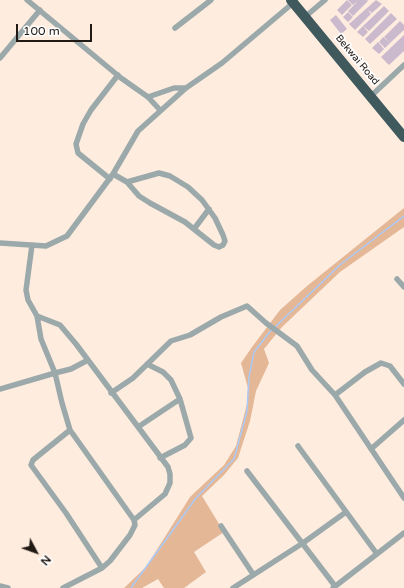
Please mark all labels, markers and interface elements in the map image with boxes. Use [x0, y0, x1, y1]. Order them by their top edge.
scale bar [18, 16, 94, 42]
text: 100 m [23, 24, 60, 38]
street label: Bekwai Road [333, 33, 381, 87]
north arrow [16, 532, 56, 572]
text: N [38, 553, 53, 568]

